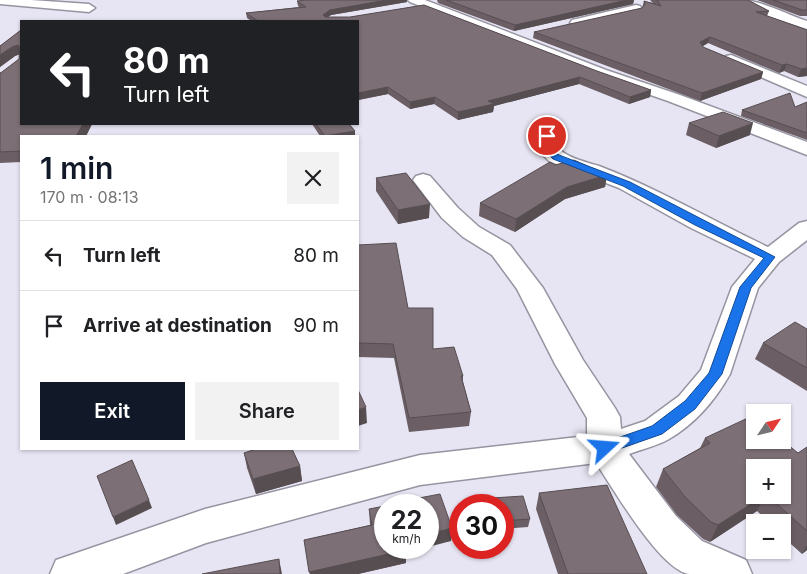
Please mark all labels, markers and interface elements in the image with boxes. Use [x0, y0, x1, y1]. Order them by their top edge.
text: 80 m [123, 39, 210, 81]
icon: left [40, 40, 105, 105]
text: Turn left [123, 81, 209, 107]
pin [526, 115, 568, 157]
icon: arrive [533, 122, 561, 150]
text: 1 min [40, 150, 113, 186]
button: close [287, 152, 339, 204]
text: 170 m · 08:13 [40, 187, 139, 207]
icon: left [40, 242, 68, 270]
text: Turn left [83, 244, 161, 267]
text: 80 m [293, 244, 339, 267]
icon: arrive [40, 312, 68, 340]
text: Arrive at destination [83, 314, 272, 337]
text: 90 m [293, 314, 339, 337]
button: Exit [40, 382, 185, 440]
button: Share [195, 382, 339, 440]
north arrow [746, 404, 791, 449]
map controls [746, 404, 791, 559]
position arrow [578, 421, 630, 473]
button: + [746, 459, 791, 504]
speed limit sign: 30 [449, 494, 514, 559]
text: 22 [391, 505, 422, 535]
button: − [746, 514, 791, 559]
text: km/h [392, 531, 421, 546]

